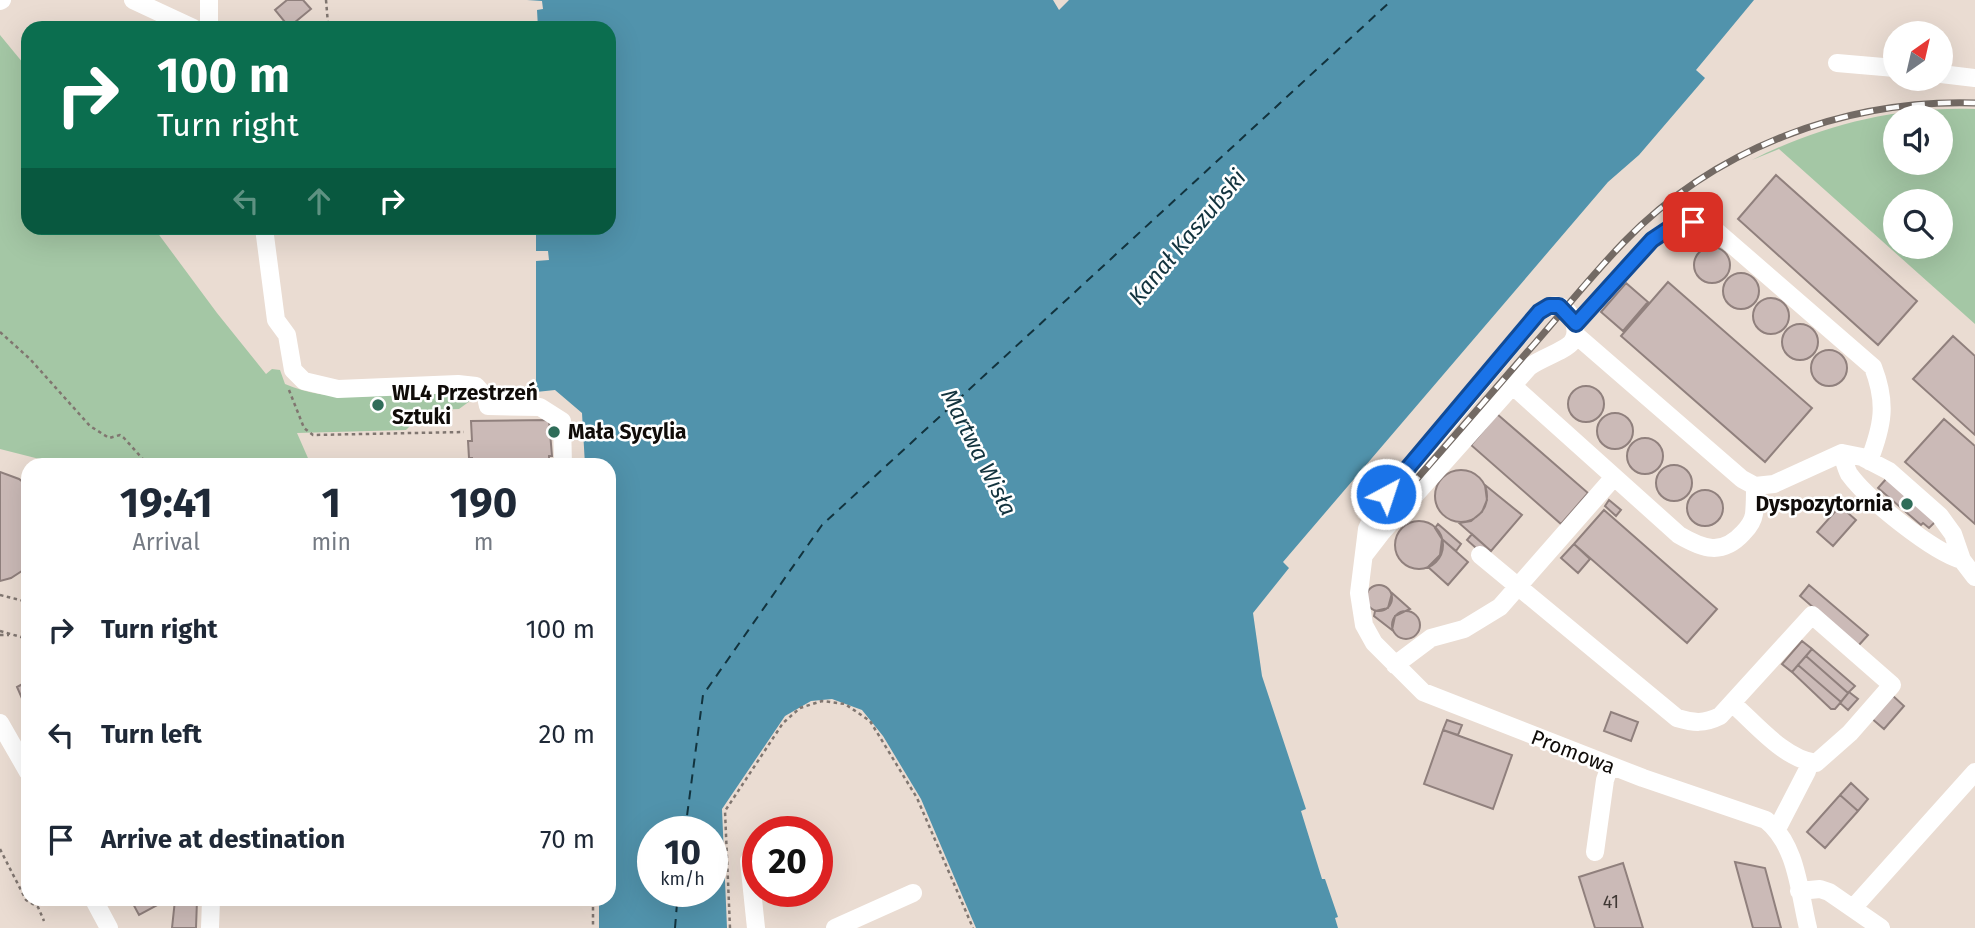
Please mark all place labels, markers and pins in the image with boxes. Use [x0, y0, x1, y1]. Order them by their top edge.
pin [1663, 192, 1723, 252]
place label: WL4 Przestrzeń Sztuki [392, 380, 538, 430]
marker: WL4 Przestrzeń Sztuki [370, 397, 386, 413]
place label: Mała Sycylia [568, 419, 687, 445]
marker: Mała Sycylia [546, 424, 562, 440]
place label: Dyspozytornia [1755, 491, 1893, 517]
marker: Dyspozytornia [1899, 496, 1915, 512]

